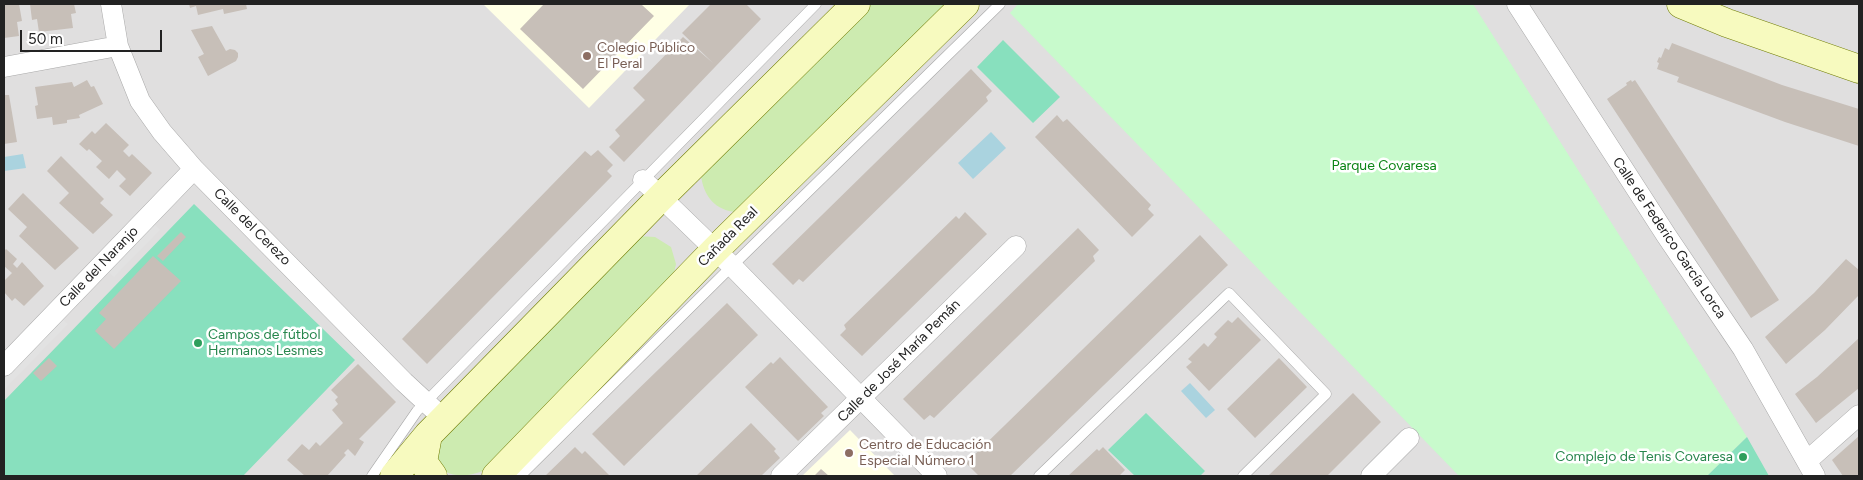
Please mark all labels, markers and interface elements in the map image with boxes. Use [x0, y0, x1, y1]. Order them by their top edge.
scale bar [22, 20, 165, 52]
text: 50 m [28, 30, 63, 48]
place label: Colegio Público El Peral [597, 40, 695, 72]
marker: Colegio Público El Peral [581, 50, 593, 62]
street label: Calle de Federico García Lorca [1609, 154, 1729, 322]
park label: Parque Covaresa [1331, 158, 1437, 174]
street label: Calle del Cerezo [210, 185, 294, 269]
street label: Cañada Real [695, 204, 761, 270]
street label: Calle del Naranjo [56, 223, 142, 311]
street label: Calle de José María Pemán [834, 296, 964, 426]
place label: Campos de fútbol Hermanos Lesmes [208, 327, 323, 360]
marker: Campos de fútbol Hermanos Lesmes [192, 337, 204, 349]
place label: Centro de Educación Especial Número 1 [859, 437, 991, 470]
marker: Centro de Educación Especial Número 1 [843, 447, 855, 459]
place label: Complejo de Tenis Covaresa [1555, 449, 1733, 465]
marker: Complejo de Tenis Covaresa [1737, 451, 1749, 463]

